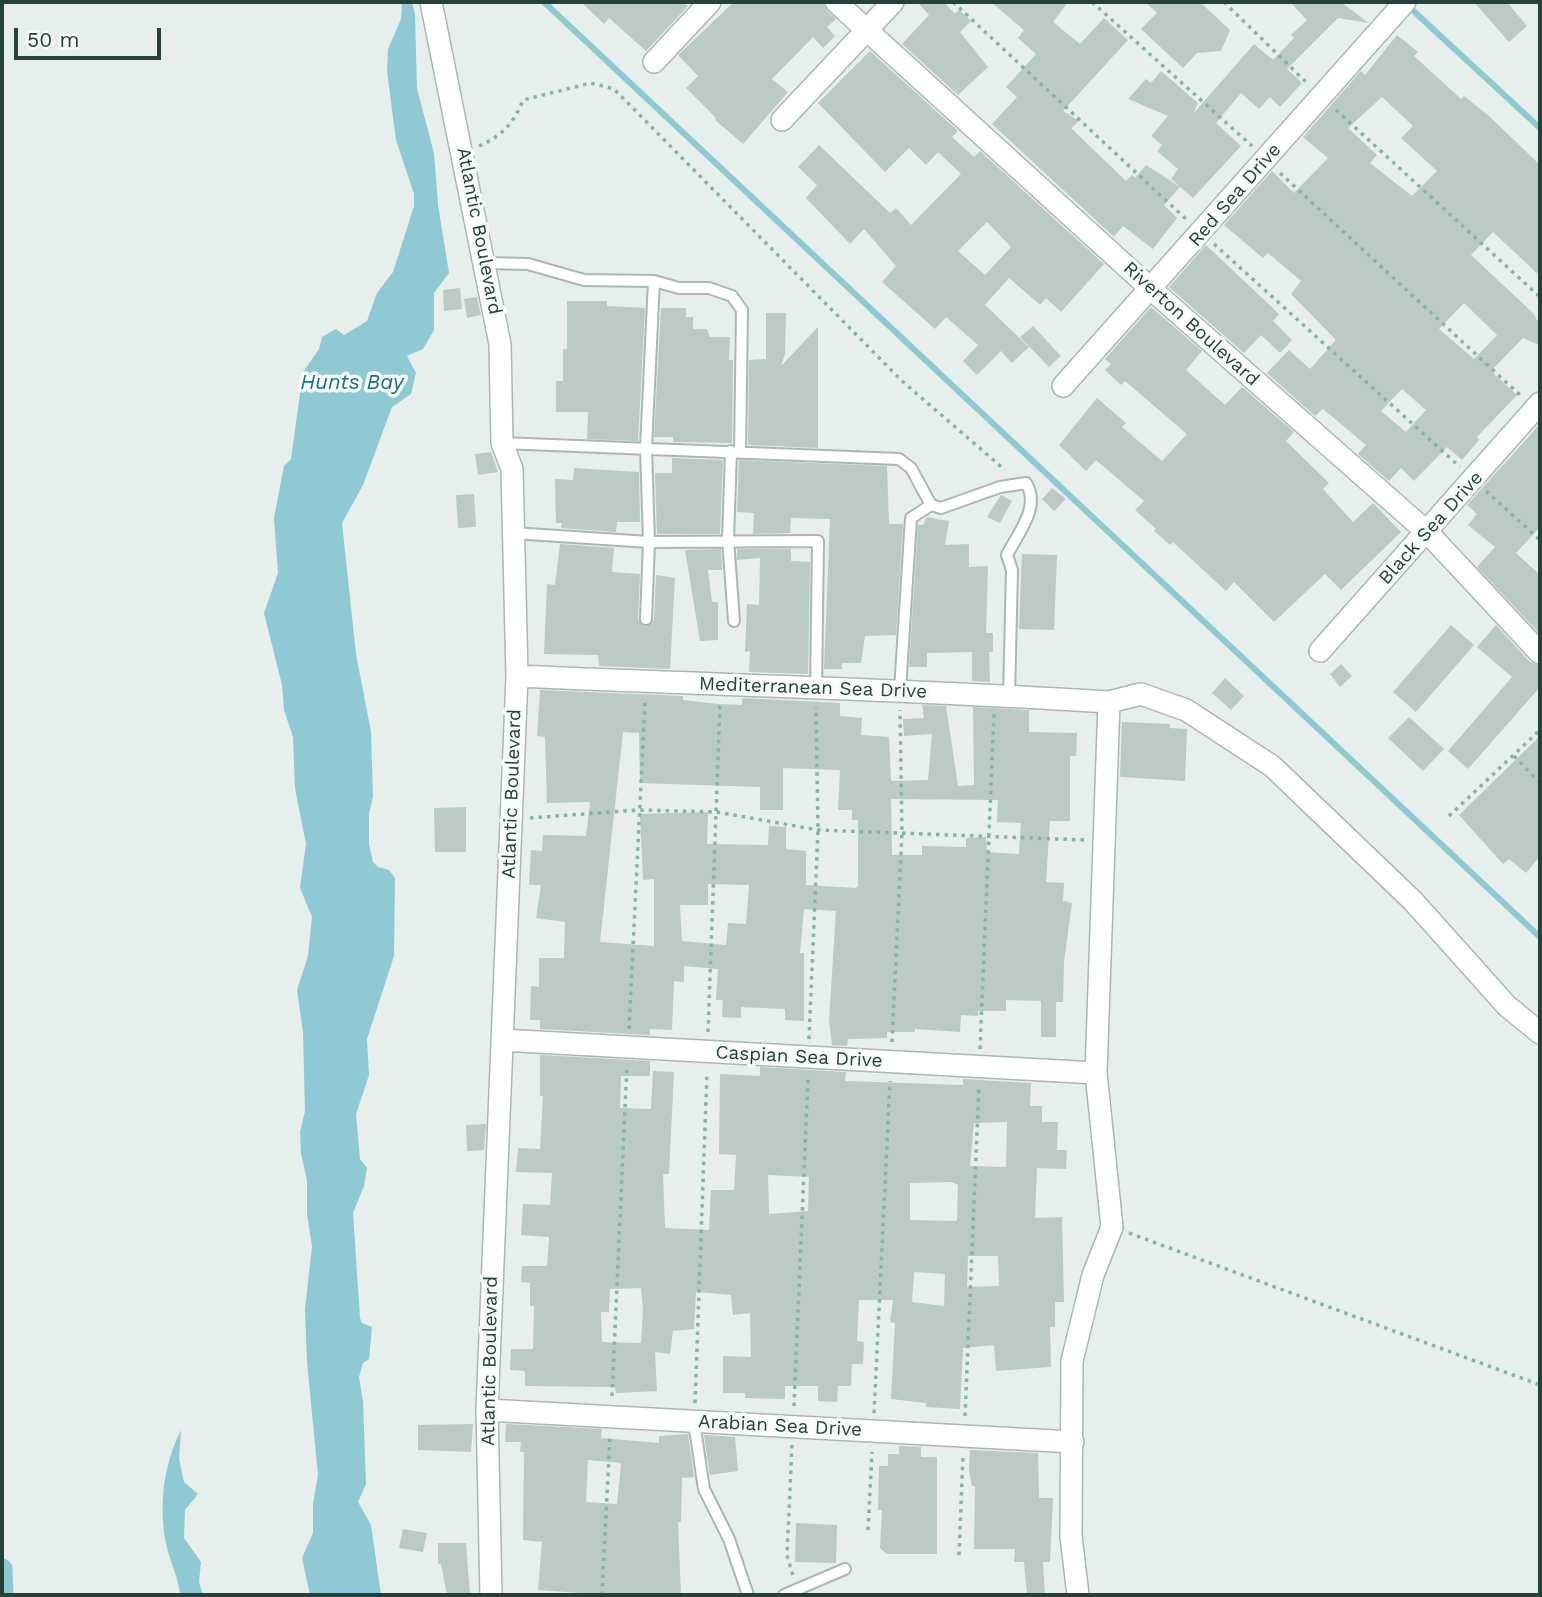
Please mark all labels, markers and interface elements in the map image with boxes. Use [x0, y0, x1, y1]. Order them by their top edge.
scale bar [18, 14, 164, 58]
text: 50 m [27, 27, 79, 52]
street label: Red Sea Drive [1184, 139, 1286, 251]
street label: Atlantic Boulevard [452, 145, 506, 317]
street label: Riverton Boulevard [1118, 257, 1264, 391]
water label: Hunts Bay [300, 370, 404, 396]
street label: Black Sea Drive [1374, 467, 1488, 589]
street label: Mediterranean Sea Drive [699, 673, 927, 703]
street label: Atlantic Boulevard [498, 709, 526, 879]
street label: Caspian Sea Drive [715, 1041, 883, 1073]
street label: Atlantic Boulevard [477, 1276, 503, 1446]
street label: Arabian Sea Drive [697, 1410, 863, 1442]

